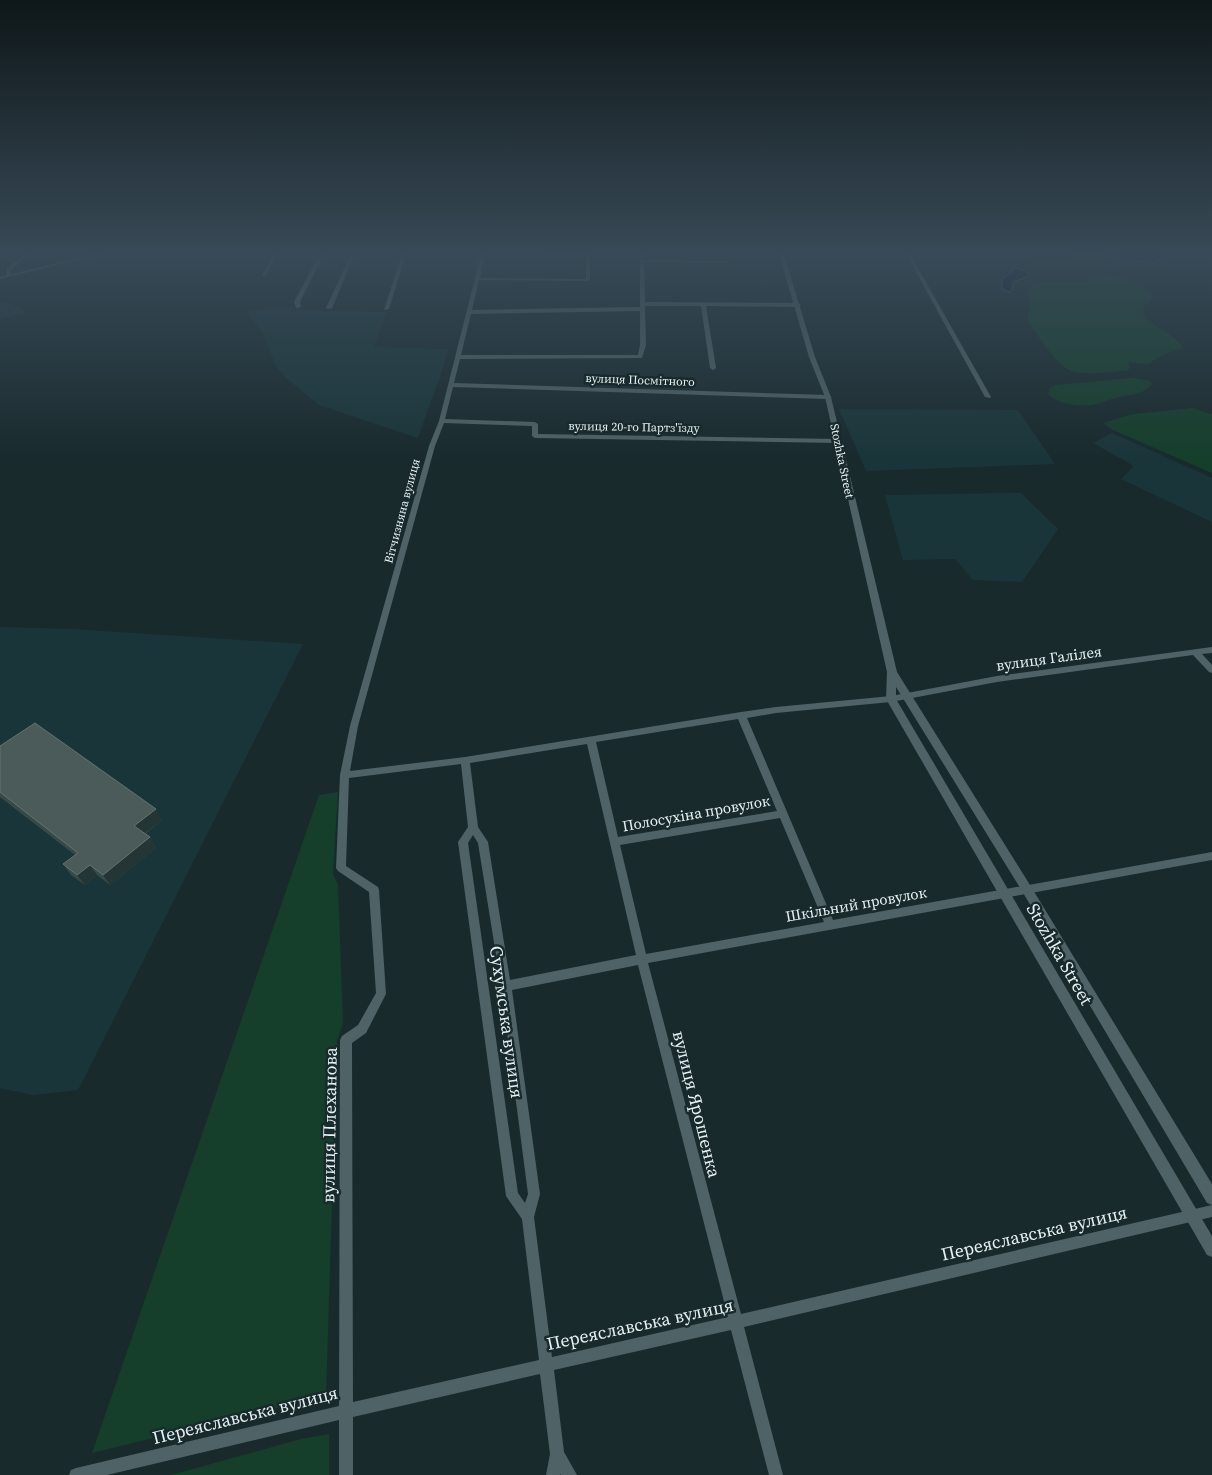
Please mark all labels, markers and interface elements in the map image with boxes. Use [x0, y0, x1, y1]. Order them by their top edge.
street label: вулиця Посмітного [585, 370, 695, 390]
street label: вулиця 20-го Партз'їзду [568, 418, 701, 436]
street label: Stozhka Street [826, 422, 858, 500]
street label: Вітчизняна вулиця [380, 457, 424, 565]
street label: вулиця Галілея [995, 640, 1103, 676]
street label: Полосухіна провулок [620, 790, 772, 836]
street label: Шкільний провулок [784, 881, 929, 927]
street label: Stozhka Street [1021, 899, 1099, 1010]
street label: Сухумська вулиця [484, 944, 530, 1100]
street label: вулиця Ярошенка [667, 1028, 728, 1181]
street label: вулиця Плеханова [315, 1046, 343, 1203]
street label: Переяславська вулиця [938, 1199, 1130, 1267]
street label: Переяславська вулиця [544, 1292, 736, 1356]
street label: Переяславська вулиця [150, 1380, 340, 1450]

